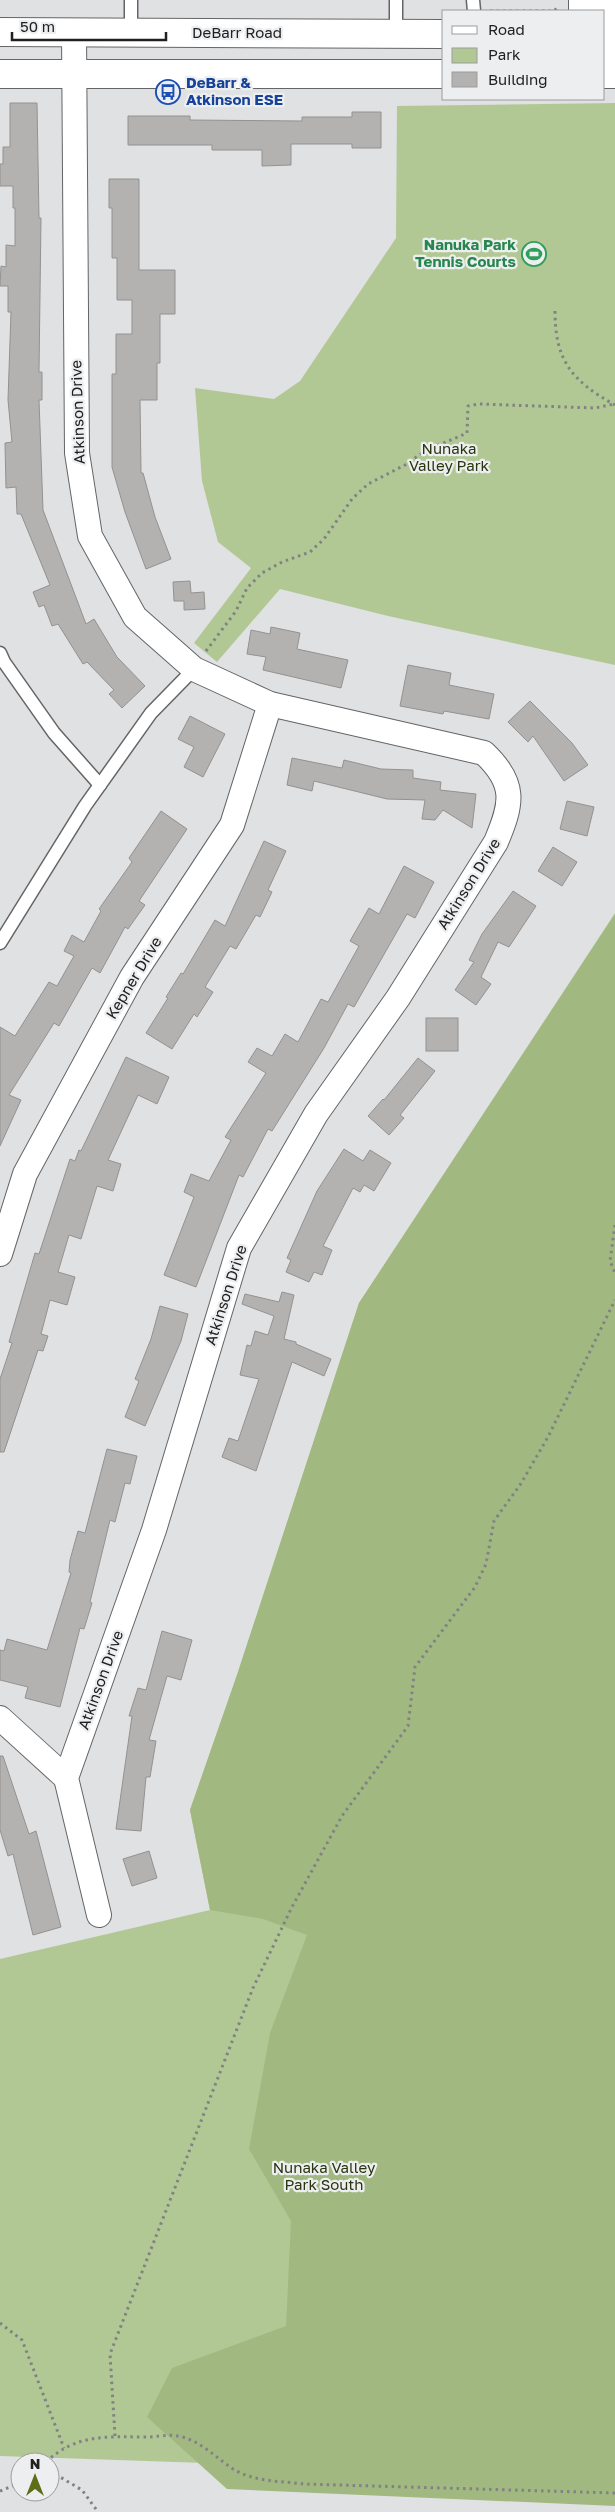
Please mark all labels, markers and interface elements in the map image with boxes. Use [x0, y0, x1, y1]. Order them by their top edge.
scale bar [12, 10, 166, 42]
legend [442, 10, 605, 100]
text: 50 m [20, 17, 55, 35]
text: Road [488, 20, 525, 38]
street label: DeBarr Road [192, 23, 282, 41]
text: Park [488, 45, 521, 63]
text: Building [488, 70, 548, 88]
place label: DeBarr & Atkinson ESE [186, 73, 283, 108]
bus stop icon: DeBarr & Atkinson ESE [155, 79, 181, 105]
place label: Nanuka Park Tennis Courts [415, 235, 516, 270]
sports icon: Nanuka Park Tennis Courts [521, 241, 547, 267]
street label: Atkinson Drive [66, 359, 88, 464]
park label: Nunaka Valley Park [409, 439, 490, 474]
street label: Atkinson Drive [433, 834, 504, 932]
street label: Kepner Drive [102, 933, 165, 1022]
street label: Atkinson Drive [200, 1242, 250, 1347]
street label: Atkinson Drive [74, 1627, 126, 1732]
park label: Nunaka Valley Park South [273, 2158, 376, 2193]
north arrow [10, 2452, 60, 2502]
text: N [30, 2455, 40, 2472]

